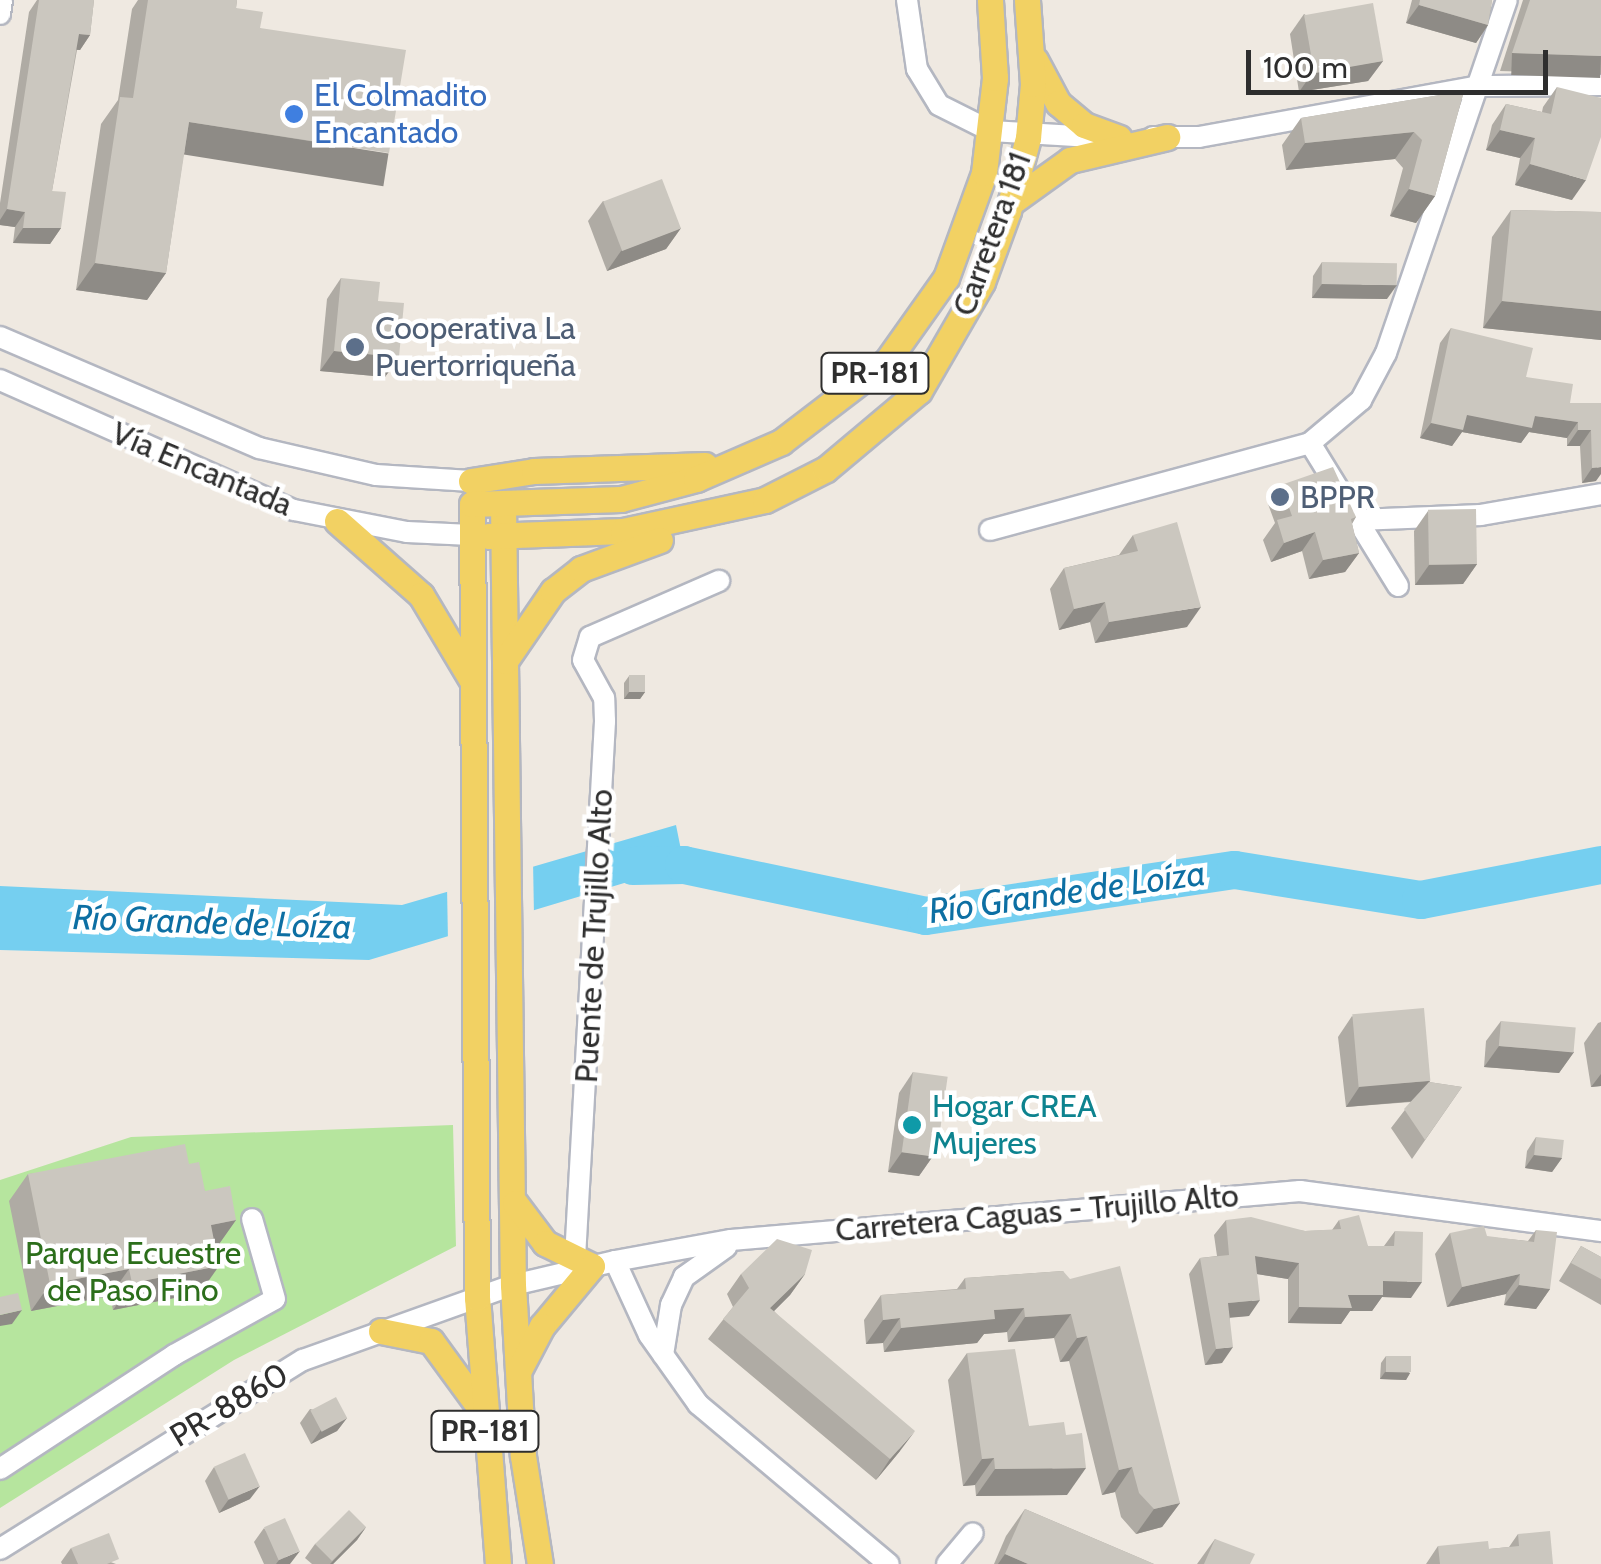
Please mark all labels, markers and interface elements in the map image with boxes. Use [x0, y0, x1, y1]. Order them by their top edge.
scale bar [1251, 30, 1554, 92]
text: 100 m [1263, 49, 1348, 86]
place label: El Colmadito Encantado [314, 77, 487, 152]
marker: El Colmadito Encantado [283, 103, 305, 125]
street label: Carretera 181 [945, 147, 1039, 321]
place label: Cooperativa La Puertorriqueña [375, 310, 576, 385]
marker: Cooperativa La Puertorriqueña [344, 336, 366, 358]
road number: PR-181 [820, 348, 930, 398]
street label: Vía Encantada [106, 414, 298, 524]
place label: BPPR [1300, 478, 1375, 516]
marker: BPPR [1269, 486, 1291, 508]
street label: Puente de Trujillo Alto [567, 788, 621, 1084]
water label: Río Grande de Loíza [926, 852, 1208, 932]
water label: Río Grande de Loíza [72, 896, 352, 948]
place label: Hogar CREA Mujeres [932, 1088, 1097, 1163]
marker: Hogar CREA Mujeres [901, 1114, 923, 1136]
street label: Carretera Caguas - Trujillo Alto [834, 1176, 1240, 1250]
park label: Parque Ecuestre de Paso Fino [25, 1235, 241, 1310]
street label: PR-8860 [163, 1355, 295, 1455]
road number: PR-181 [430, 1406, 540, 1456]

